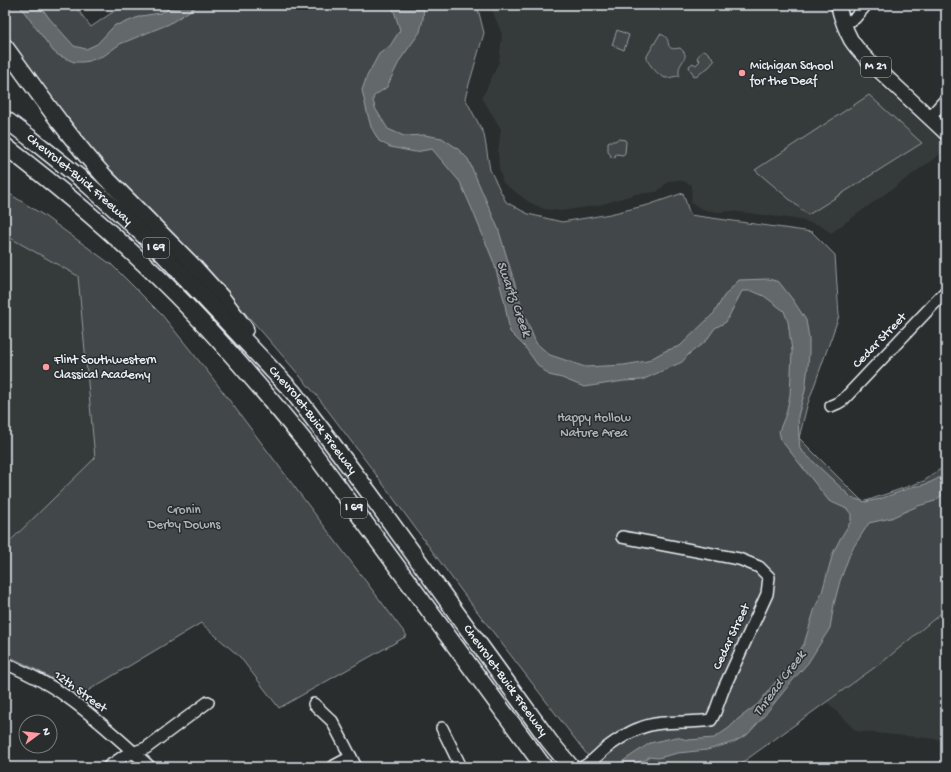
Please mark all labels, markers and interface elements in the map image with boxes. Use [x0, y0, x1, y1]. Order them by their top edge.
road number: M 21 [861, 57, 891, 77]
place label: Michigan School for the Deaf [749, 59, 834, 89]
marker: Michigan School for the Deaf [737, 68, 747, 78]
street label: Chevrolet-Buick Freeway [23, 130, 136, 229]
road number: I 69 [143, 238, 169, 258]
water label: Swartz Creek [492, 259, 535, 340]
street label: Cedar Street [850, 309, 911, 372]
place label: Flint Southwestern Classical Academy [53, 353, 157, 383]
marker: Flint Southwestern Classical Academy [41, 362, 51, 372]
street label: Chevrolet-Buick Freeway [265, 363, 361, 478]
park label: Happy Hollow Nature Area [557, 411, 631, 441]
road number: I 69 [341, 498, 367, 518]
park label: Cronin Derby Downs [147, 503, 221, 533]
street label: Cedar Street [710, 600, 755, 672]
street label: Chevrolet-Buick Freeway [460, 622, 551, 740]
water label: Thread Creek [750, 646, 811, 720]
street label: 12th Street [50, 667, 111, 717]
north arrow [18, 714, 58, 754]
text: N [39, 727, 52, 737]

